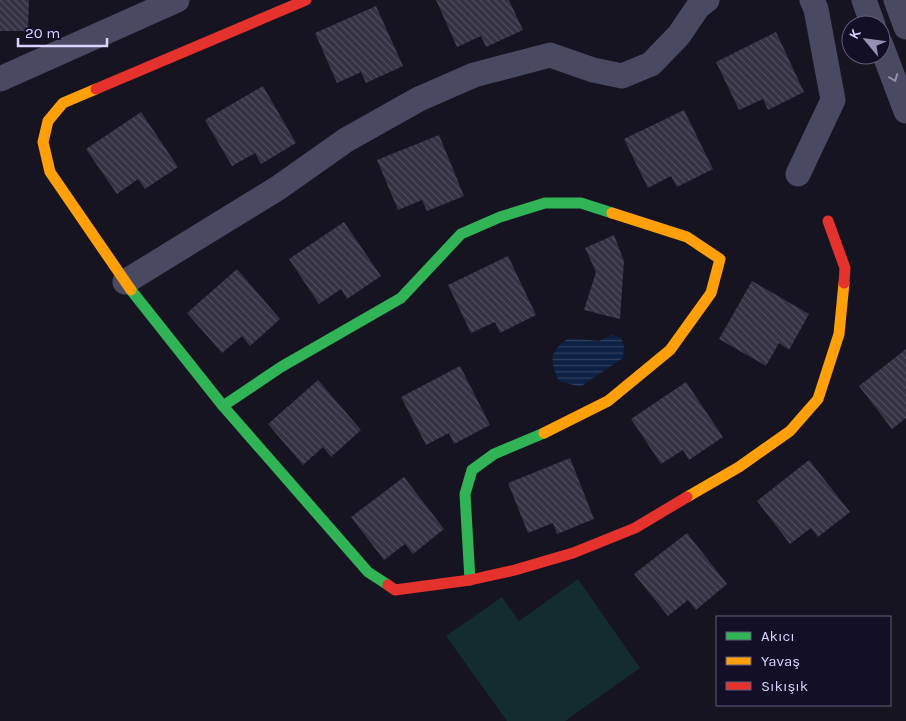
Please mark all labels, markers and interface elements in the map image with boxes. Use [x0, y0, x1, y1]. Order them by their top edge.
scale bar [18, 15, 106, 47]
north arrow [841, 15, 891, 65]
text: 20 m [25, 24, 60, 42]
text: K [845, 25, 865, 42]
one-way arrow [887, 73, 898, 82]
legend [716, 616, 891, 706]
text: Akıcı [761, 627, 795, 645]
text: Yavaş [761, 652, 800, 670]
text: Sıkışık [761, 677, 808, 695]

